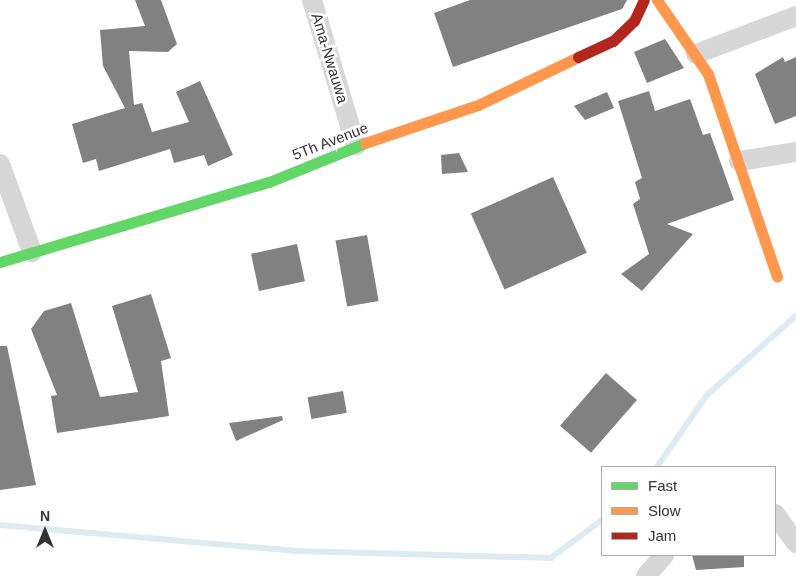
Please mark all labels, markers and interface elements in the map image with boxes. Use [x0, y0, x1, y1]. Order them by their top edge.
street label: Ama-Nwauwa [308, 11, 352, 105]
street label: 5Th Avenue [289, 118, 371, 164]
legend [601, 466, 776, 556]
text: Fast [648, 477, 677, 494]
text: Slow [648, 502, 681, 519]
north arrow [20, 506, 70, 556]
text: N [40, 508, 50, 524]
text: Jam [648, 527, 676, 544]

